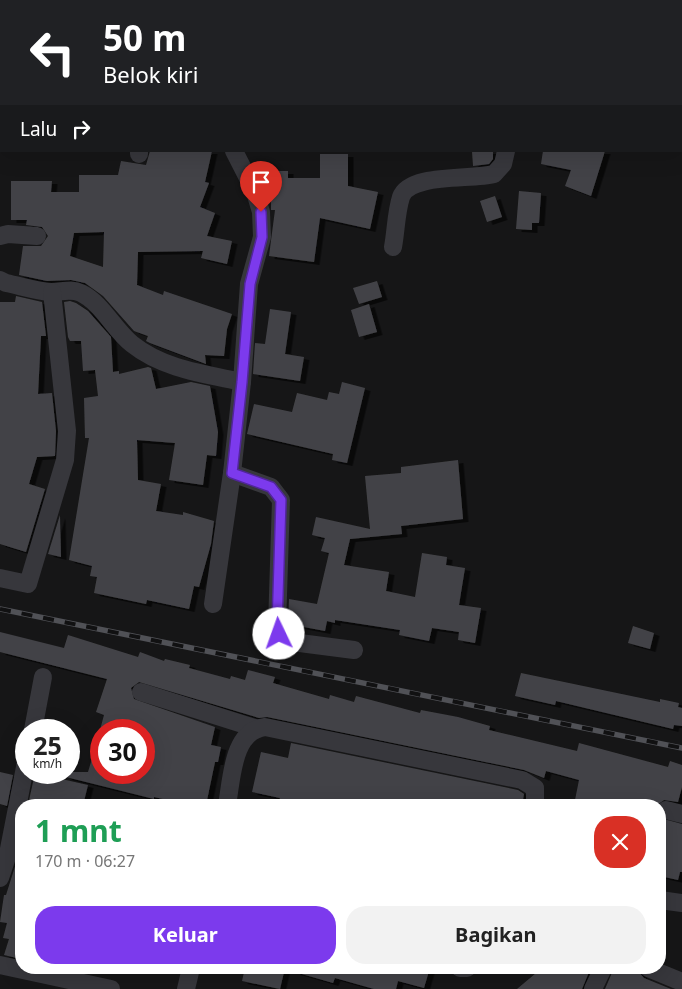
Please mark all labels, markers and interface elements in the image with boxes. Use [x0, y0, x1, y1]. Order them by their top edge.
text: 50 m [103, 14, 186, 61]
icon: left [20, 20, 85, 85]
text: Belok kiri [103, 59, 198, 89]
icon: right [67, 115, 95, 143]
text: Lalu [20, 116, 57, 142]
pin [240, 161, 282, 212]
icon: arrive [247, 168, 275, 196]
position arrow [252, 607, 304, 659]
speed limit sign: 30 [90, 719, 155, 784]
text: 25 [33, 728, 62, 762]
text: km/h [33, 755, 62, 772]
text: 1 mnt [35, 810, 122, 851]
button: close [594, 816, 646, 868]
text: 170 m · 06:27 [35, 850, 135, 872]
button: Keluar [35, 906, 336, 964]
button: Bagikan [346, 906, 646, 964]

